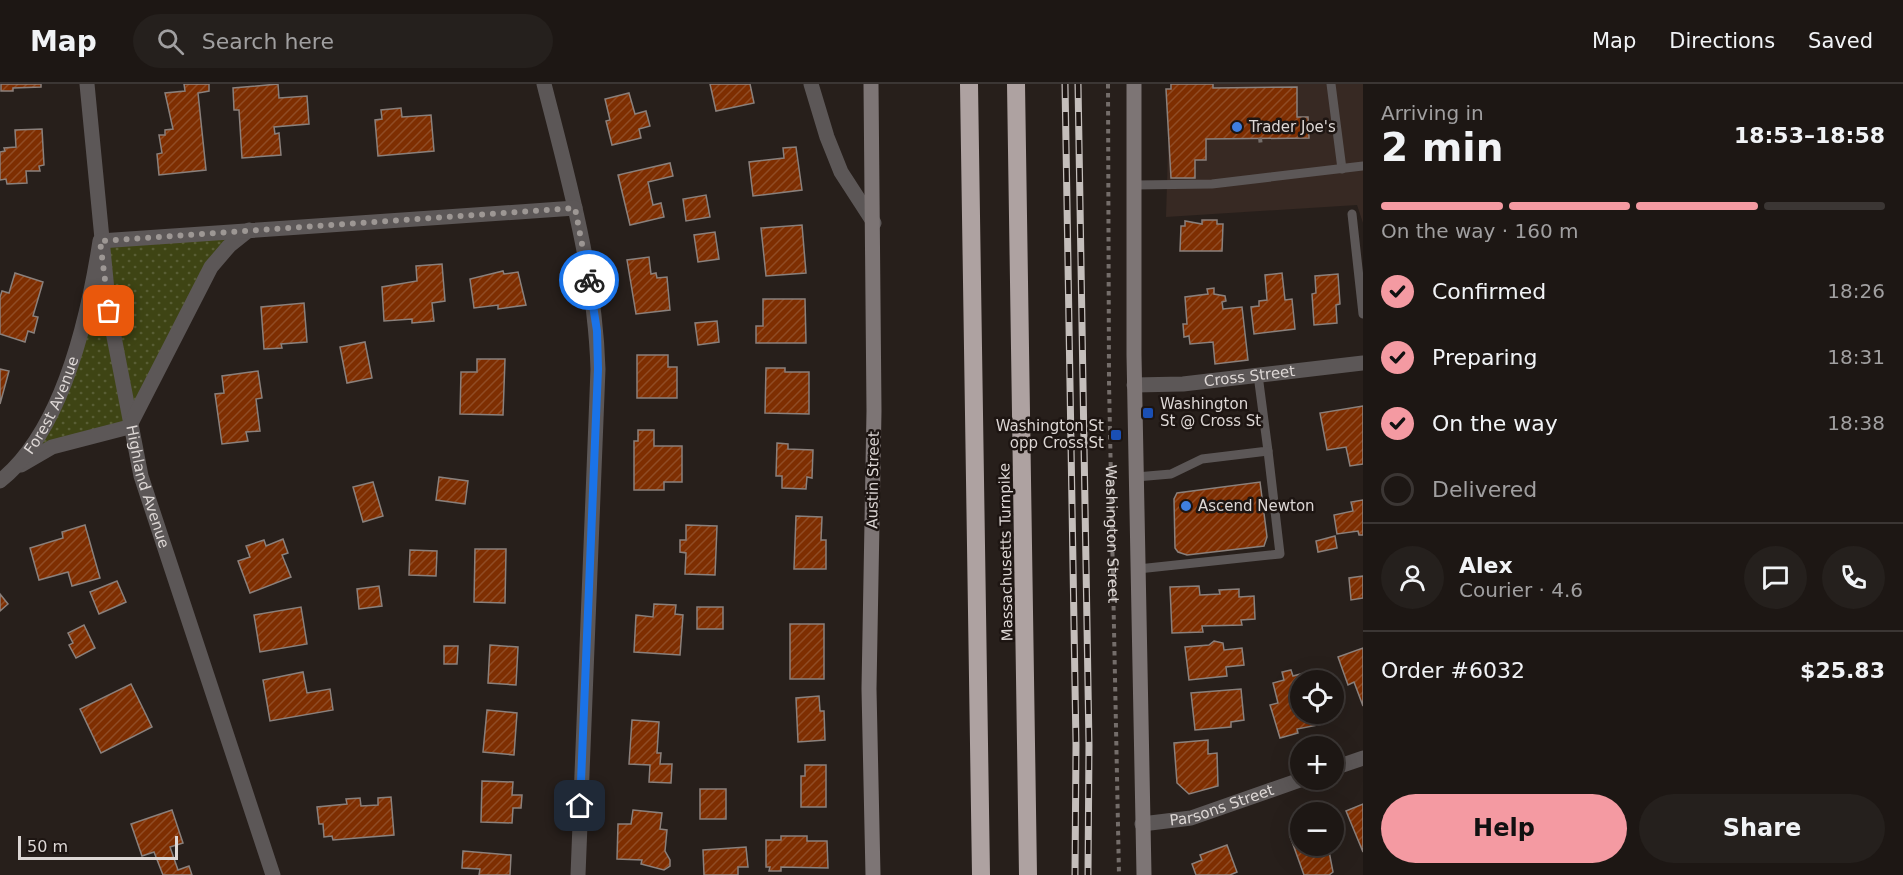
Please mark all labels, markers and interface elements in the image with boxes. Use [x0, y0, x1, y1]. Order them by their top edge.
search box [133, 14, 553, 68]
text: Map [30, 25, 97, 58]
icon: search [154, 25, 187, 58]
text: Search here [202, 29, 334, 54]
text: Map [1592, 29, 1636, 53]
text: Directions [1669, 29, 1775, 53]
text: Saved [1808, 29, 1873, 53]
text: Arriving in [1381, 101, 1484, 125]
place label: Trader Joe's [1248, 118, 1336, 136]
marker: Trader Joe's [1230, 120, 1244, 134]
text: 18:53–18:58 [1734, 123, 1885, 148]
text: 2 min [1381, 125, 1503, 170]
text: On the way · 160 m [1381, 219, 1579, 243]
courier [559, 250, 619, 310]
icon: bike [573, 264, 606, 297]
icon: check [1381, 275, 1414, 308]
text: Confirmed [1432, 279, 1546, 304]
text: 18:26 [1827, 279, 1885, 303]
pin [83, 285, 134, 336]
icon: bag [92, 294, 125, 327]
icon: check [1381, 341, 1414, 374]
text: Preparing [1432, 345, 1538, 370]
text: 18:31 [1827, 345, 1885, 369]
street label: Forest Avenue [20, 354, 82, 458]
street label: Cross Street [1203, 362, 1296, 390]
place label: Washington St @ Cross St [1160, 395, 1261, 430]
marker: Washington St @ Cross St [1141, 406, 1155, 420]
icon: check [1381, 407, 1414, 440]
text: On the way [1432, 411, 1558, 436]
text: 18:38 [1827, 411, 1885, 435]
place label: Washington St opp Cross St [996, 417, 1104, 452]
street label: Highland Avenue [122, 423, 173, 551]
marker: Washington St opp Cross St [1109, 428, 1123, 442]
street label: Austin Street [863, 431, 883, 529]
street label: Massachusetts Turnpike [995, 463, 1017, 641]
street label: Washington Street [1102, 464, 1122, 604]
text: Delivered [1432, 477, 1537, 502]
place label: Ascend Newton [1198, 497, 1315, 515]
marker: Ascend Newton [1179, 499, 1193, 513]
button: person [1381, 546, 1444, 609]
button: chat [1744, 546, 1807, 609]
button: phone [1822, 546, 1885, 609]
text: Alex [1459, 553, 1513, 578]
text: Courier · 4.6 [1459, 578, 1583, 602]
text: Order #6032 [1381, 658, 1525, 683]
text: $25.83 [1800, 658, 1885, 683]
map controls [1290, 670, 1344, 856]
button: locate [1290, 670, 1344, 724]
button: + [1290, 736, 1344, 790]
pin [554, 780, 605, 831]
street label: Parsons Street [1168, 781, 1276, 830]
icon: home [563, 789, 596, 822]
button: Help [1381, 794, 1627, 863]
button: Share [1639, 794, 1885, 863]
button: − [1290, 802, 1344, 856]
scale bar [18, 833, 178, 860]
text: 50 m [27, 837, 68, 856]

